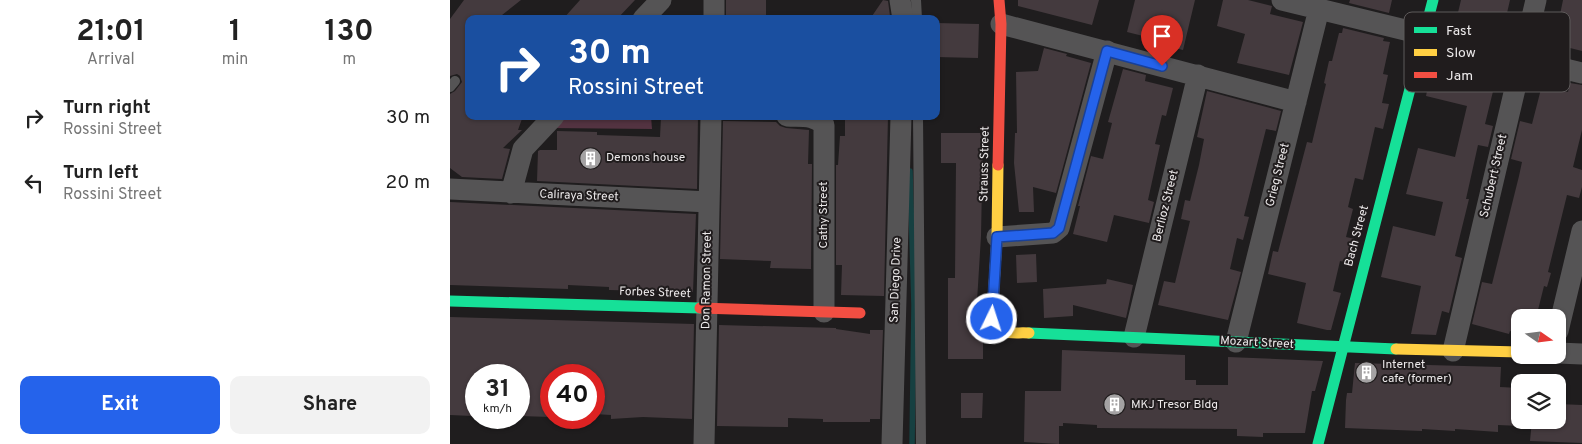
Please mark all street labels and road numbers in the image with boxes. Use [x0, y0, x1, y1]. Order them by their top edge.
street label: Strauss Street [976, 126, 994, 202]
street label: Schubert Street [1477, 133, 1511, 219]
street label: Grieg Street [1262, 141, 1294, 209]
street label: Berlioz Street [1149, 168, 1183, 244]
street label: Cathy Street [816, 181, 832, 249]
street label: Caliraya Street [539, 187, 619, 205]
street label: Bach Street [1341, 203, 1373, 269]
street label: Don Ramon Street [698, 231, 716, 329]
street label: San Diego Drive [887, 237, 905, 323]
street label: Forbes Street [619, 284, 691, 302]
street label: Mozart Street [1220, 333, 1294, 353]

